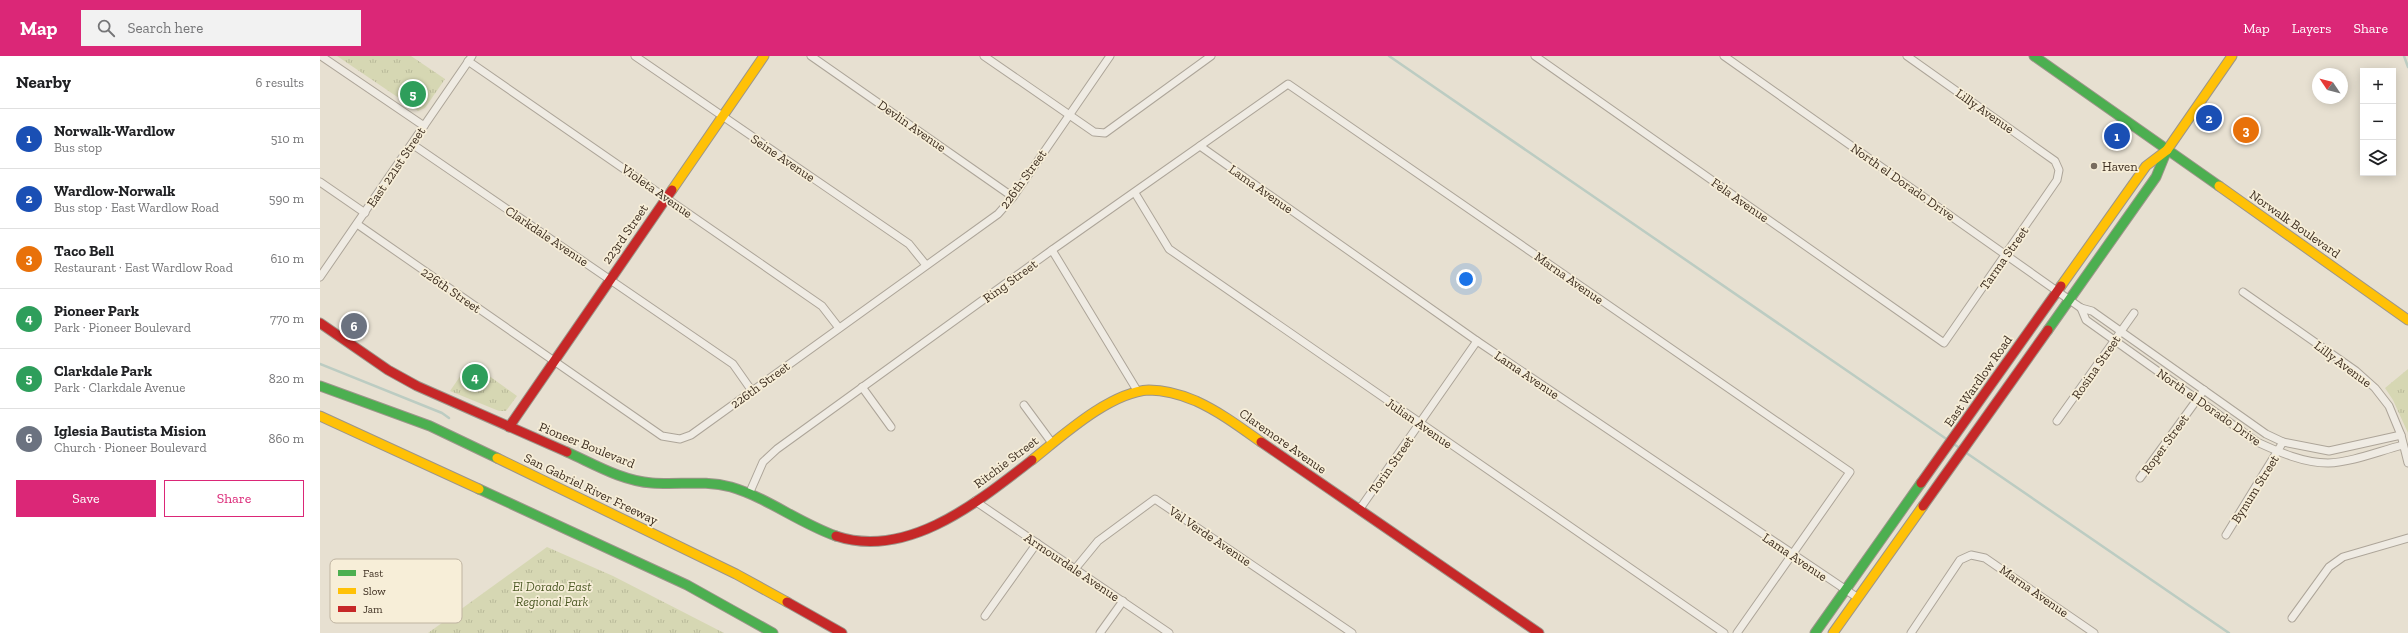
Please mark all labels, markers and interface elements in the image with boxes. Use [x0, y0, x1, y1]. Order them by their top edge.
search box [81, 10, 361, 46]
text: Map [20, 17, 57, 40]
icon: search [95, 17, 117, 39]
text: Search here [127, 19, 203, 37]
text: Map [2243, 20, 2270, 37]
text: Layers [2292, 20, 2331, 37]
text: Share [2353, 20, 2388, 37]
north arrow [2312, 68, 2348, 104]
map controls [2360, 68, 2396, 176]
button: + [2360, 68, 2396, 104]
text: Nearby [16, 72, 71, 92]
text: 6 results [256, 75, 304, 90]
pin: 5 [400, 79, 426, 109]
street label: Lilly Avenue [1953, 85, 2017, 137]
street label: Devlin Avenue [875, 97, 949, 155]
pin: 2 [2196, 103, 2222, 133]
button: − [2360, 104, 2396, 140]
pin: 3 [2233, 115, 2259, 145]
pin: 1 [2104, 121, 2130, 151]
text: Norwalk-Wardlow [54, 122, 175, 140]
street label: East 221st Street [364, 124, 428, 210]
text: 1 [26, 131, 32, 146]
text: 510 m [271, 131, 304, 146]
street label: Seine Avenue [748, 131, 818, 185]
text: Bus stop [54, 140, 102, 155]
street label: North el Dorado Drive [1848, 140, 1958, 224]
button: layers [2360, 140, 2396, 176]
street label: 226th Street [997, 146, 1050, 212]
place label: Haven [2102, 159, 2138, 174]
street label: Violeta Avenue [618, 161, 695, 221]
street label: Lama Avenue [1226, 161, 1296, 217]
marker: Haven [2089, 161, 2099, 171]
street label: Fela Avenue [1708, 175, 1772, 225]
text: Wardlow-Norwalk [54, 182, 175, 200]
street label: Norwalk Boulevard [2247, 187, 2343, 261]
text: 2 [26, 191, 32, 206]
text: 590 m [269, 191, 304, 206]
text: Bus stop · East Wardlow Road [54, 200, 219, 215]
street label: 223rd Street [599, 201, 651, 267]
street label: Clarkdale Avenue [503, 203, 591, 269]
street label: Tarma Street [1977, 223, 2031, 293]
text: Taco Bell [54, 242, 114, 260]
street label: Marna Avenue [1532, 249, 1606, 307]
text: 3 [26, 251, 32, 266]
text: 610 m [270, 251, 304, 266]
street label: Ring Street [980, 256, 1040, 306]
text: Restaurant · East Wardlow Road [54, 260, 233, 275]
street label: 226th Street [418, 264, 484, 316]
your location [1456, 269, 1476, 289]
text: Pioneer Park [54, 302, 139, 320]
text: 4 [25, 311, 33, 326]
text: 770 m [270, 311, 304, 326]
pin: 6 [341, 311, 367, 341]
text: Park · Pioneer Boulevard [54, 320, 191, 335]
street label: East Wardlow Road [1941, 332, 2015, 430]
street label: Rosina Street [2068, 332, 2124, 402]
street label: Lilly Avenue [2312, 338, 2374, 390]
street label: Lama Avenue [1492, 348, 1562, 402]
street label: 226th Street [727, 358, 793, 411]
text: Clarkdale Park [54, 362, 152, 380]
pin: 4 [462, 362, 488, 392]
street label: North el Dorado Drive [2154, 365, 2264, 449]
text: 5 [26, 371, 32, 386]
text: 820 m [269, 371, 304, 386]
text: Park · Clarkdale Avenue [54, 380, 185, 395]
street label: Julian Avenue [1383, 395, 1455, 451]
street label: Claremore Avenue [1237, 405, 1329, 477]
street label: Roper Street [2138, 411, 2192, 477]
street label: Pioneer Boulevard [537, 419, 637, 471]
text: Iglesia Bautista Mision [54, 422, 206, 440]
text: 6 [26, 431, 32, 446]
text: 860 m [268, 431, 304, 446]
street label: Ritchie Street [971, 433, 1041, 491]
street label: Torin Street [1365, 433, 1417, 497]
text: Church · Pioneer Boulevard [54, 440, 207, 455]
street label: San Gabriel River Freeway [522, 450, 661, 528]
street label: Bynum Street [2228, 452, 2282, 526]
button: Save [16, 480, 156, 517]
button: Share [164, 480, 304, 517]
street label: Val Verde Avenue [1165, 502, 1254, 569]
street label: Armourdale Avenue [1022, 530, 1122, 604]
street label: Lama Avenue [1760, 530, 1830, 584]
legend [330, 559, 462, 623]
street label: Marna Avenue [1997, 562, 2071, 620]
text: Fast [363, 567, 384, 580]
park label: El Dorado East Regional Park [512, 579, 592, 609]
text: Slow [363, 585, 386, 598]
text: Jam [363, 603, 383, 616]

